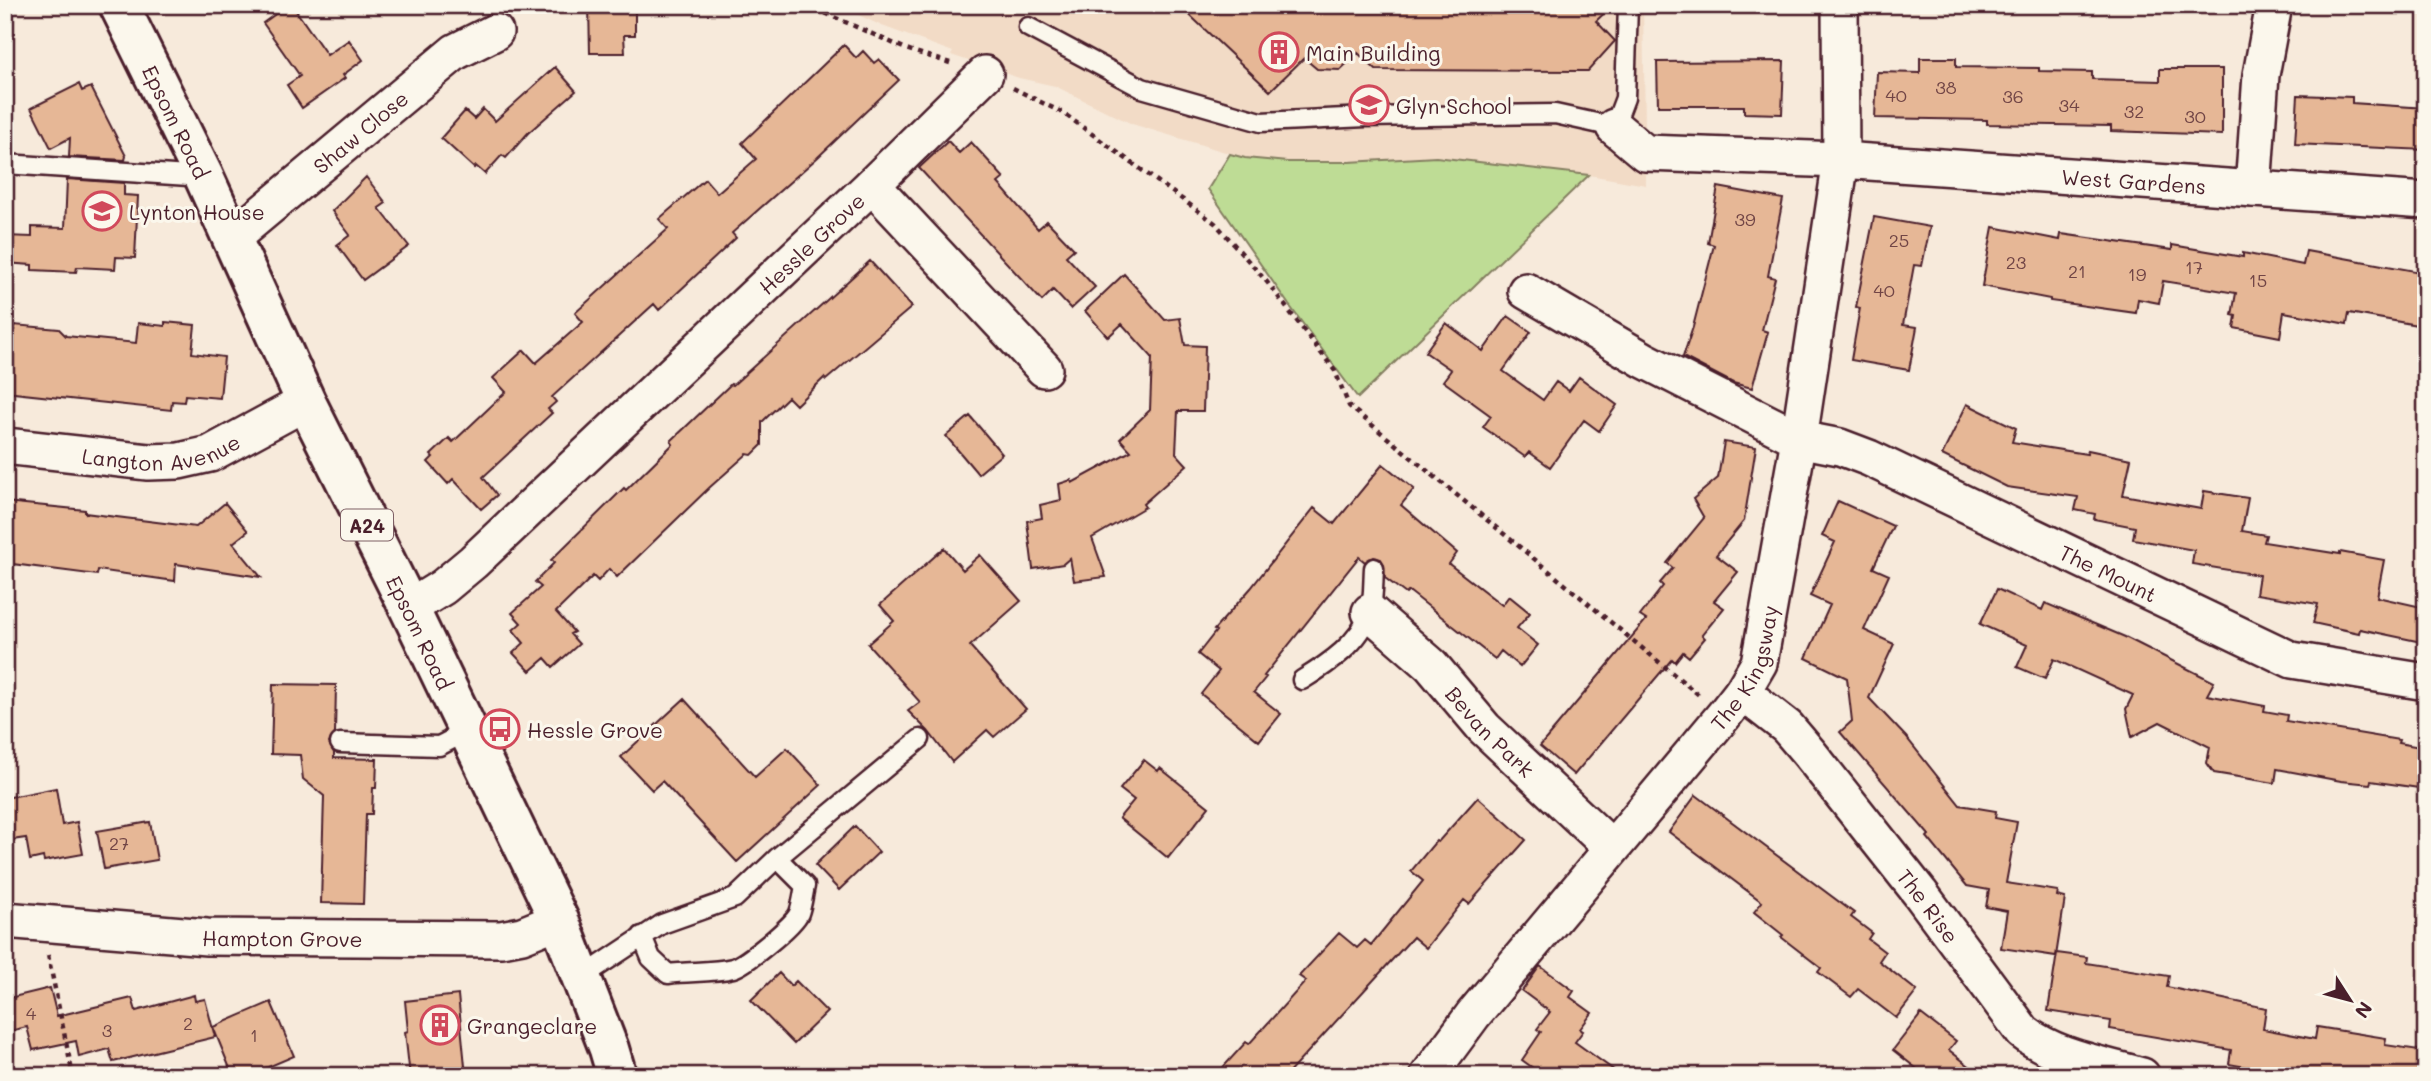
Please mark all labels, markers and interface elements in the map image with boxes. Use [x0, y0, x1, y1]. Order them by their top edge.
building icon: Main Building [1258, 31, 1300, 73]
place label: Main Building [1306, 39, 1440, 66]
street label: Epsom Road [137, 60, 216, 183]
house number: 38 [1935, 75, 1957, 99]
house number: 40 [1885, 83, 1907, 107]
street label: Shaw Close [307, 84, 413, 179]
school or university icon: Glyn School [1348, 84, 1390, 126]
house number: 36 [2002, 84, 2024, 108]
place label: Glyn School [1396, 92, 1512, 119]
house number: 34 [2058, 93, 2080, 117]
house number: 32 [2124, 99, 2144, 123]
house number: 30 [2184, 104, 2206, 128]
street label: West Gardens [2060, 162, 2207, 199]
street label: Hessle Grove [752, 186, 870, 299]
school or university icon: Lynton House [81, 190, 123, 232]
place label: Lynton House [129, 198, 265, 225]
house number: 39 [1734, 207, 1756, 231]
house number: 25 [1889, 228, 1909, 252]
house number: 23 [2006, 250, 2026, 274]
house number: 17 [2185, 255, 2203, 279]
house number: 21 [2068, 259, 2086, 283]
house number: 19 [2128, 262, 2147, 286]
house number: 15 [2249, 268, 2267, 292]
house number: 40 [1873, 278, 1895, 302]
street label: Langton Avenue [81, 427, 244, 476]
road number: A24 [341, 510, 393, 540]
street label: The Mount [2055, 538, 2162, 607]
street label: Epsom Road [381, 571, 460, 694]
street label: The Kingsway [1704, 603, 1783, 735]
street label: Bevan Park [1441, 680, 1541, 782]
bus stop icon: Hessle Grove [479, 708, 521, 750]
place label: Hessle Grove [527, 716, 663, 743]
house number: 27 [109, 831, 129, 855]
street label: The Rise [1892, 863, 1966, 948]
street label: Hampton Grove [202, 923, 363, 952]
north arrow [2316, 965, 2386, 1036]
text: N [2350, 997, 2379, 1023]
house number: 4 [26, 1001, 37, 1025]
building icon: Grangeclare [419, 1004, 461, 1046]
house number: 2 [183, 1011, 193, 1035]
place label: Grangeclare [467, 1012, 597, 1039]
house number: 3 [102, 1018, 112, 1042]
house number: 1 [250, 1023, 258, 1047]

